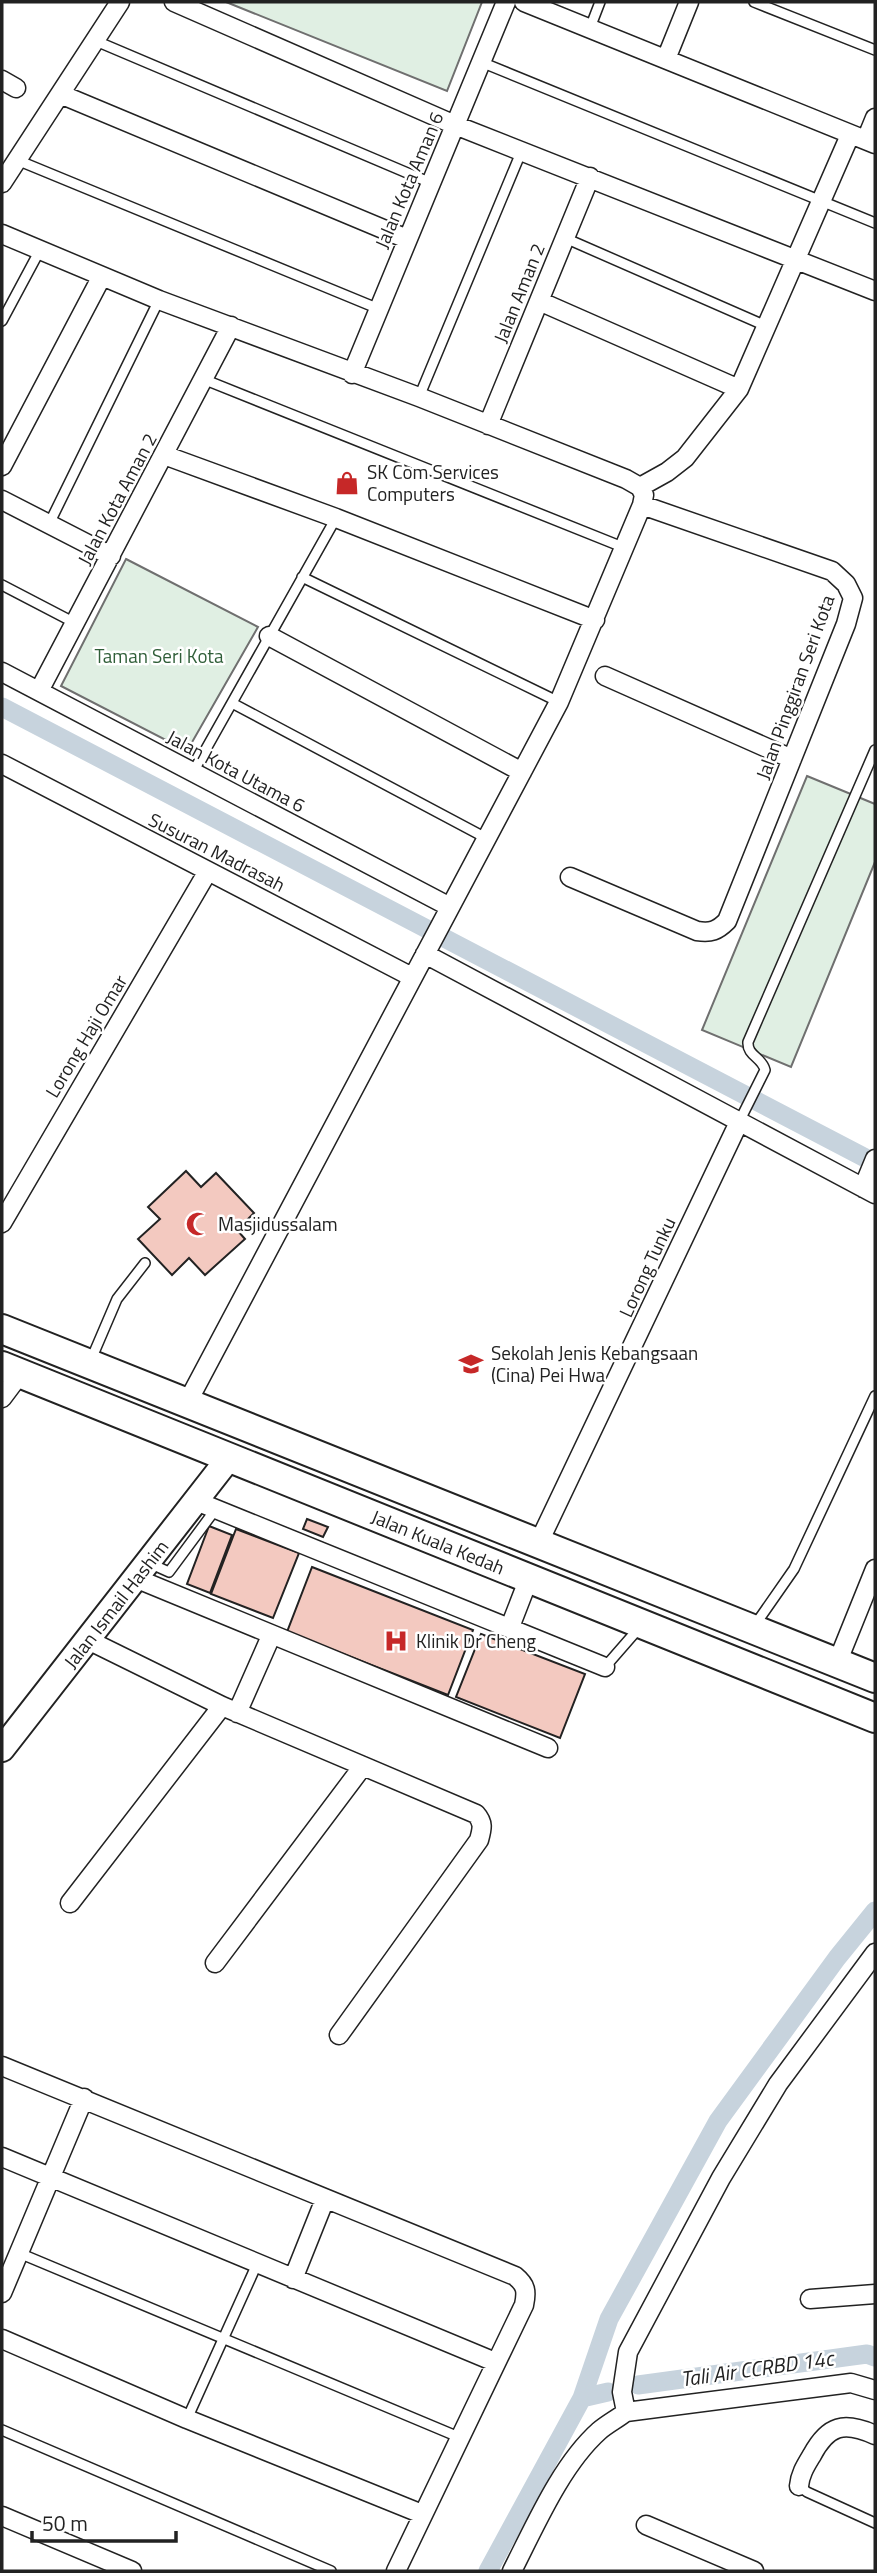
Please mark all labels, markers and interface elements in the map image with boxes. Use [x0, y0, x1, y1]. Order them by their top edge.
street label: Jalan Kota Aman 6 [367, 107, 450, 253]
street label: Jalan Aman 2 [485, 239, 552, 347]
street label: Jalan Kota Aman 2 [70, 428, 164, 570]
place label: SK Com Services Computers [367, 457, 499, 508]
shop icon: SK Com Services Computers [333, 469, 361, 497]
street label: Jalan Pinggiran Seri Kota [748, 590, 842, 783]
park label: Taman Seri Kota [94, 641, 224, 670]
street label: Jalan Kota Utama 6 [162, 722, 311, 819]
street label: Susuran Madrasah [144, 805, 291, 899]
street label: Lorong Haji Omar [37, 968, 134, 1103]
place label: Masjidussalam [218, 1209, 338, 1238]
mosque icon: Masjidussalam [184, 1210, 212, 1238]
street label: Lorong Tunku [611, 1212, 682, 1322]
place label: Sekolah Jenis Kebangsaan (Cina) Pei Hwa [491, 1338, 698, 1389]
school or university icon: Sekolah Jenis Kebangsaan (Cina) Pei Hwa [457, 1350, 485, 1378]
street label: Jalan Kuala Kedah [367, 1502, 509, 1581]
street label: Jalan Ismail Hashim [56, 1533, 175, 1674]
place label: Klinik Dr Cheng [416, 1626, 536, 1655]
hospital icon: Klinik Dr Cheng [382, 1627, 410, 1655]
water label: Tali Air CCRBD 14c [679, 2341, 838, 2395]
scale bar [32, 2500, 175, 2544]
text: 50 m [42, 2507, 88, 2539]

